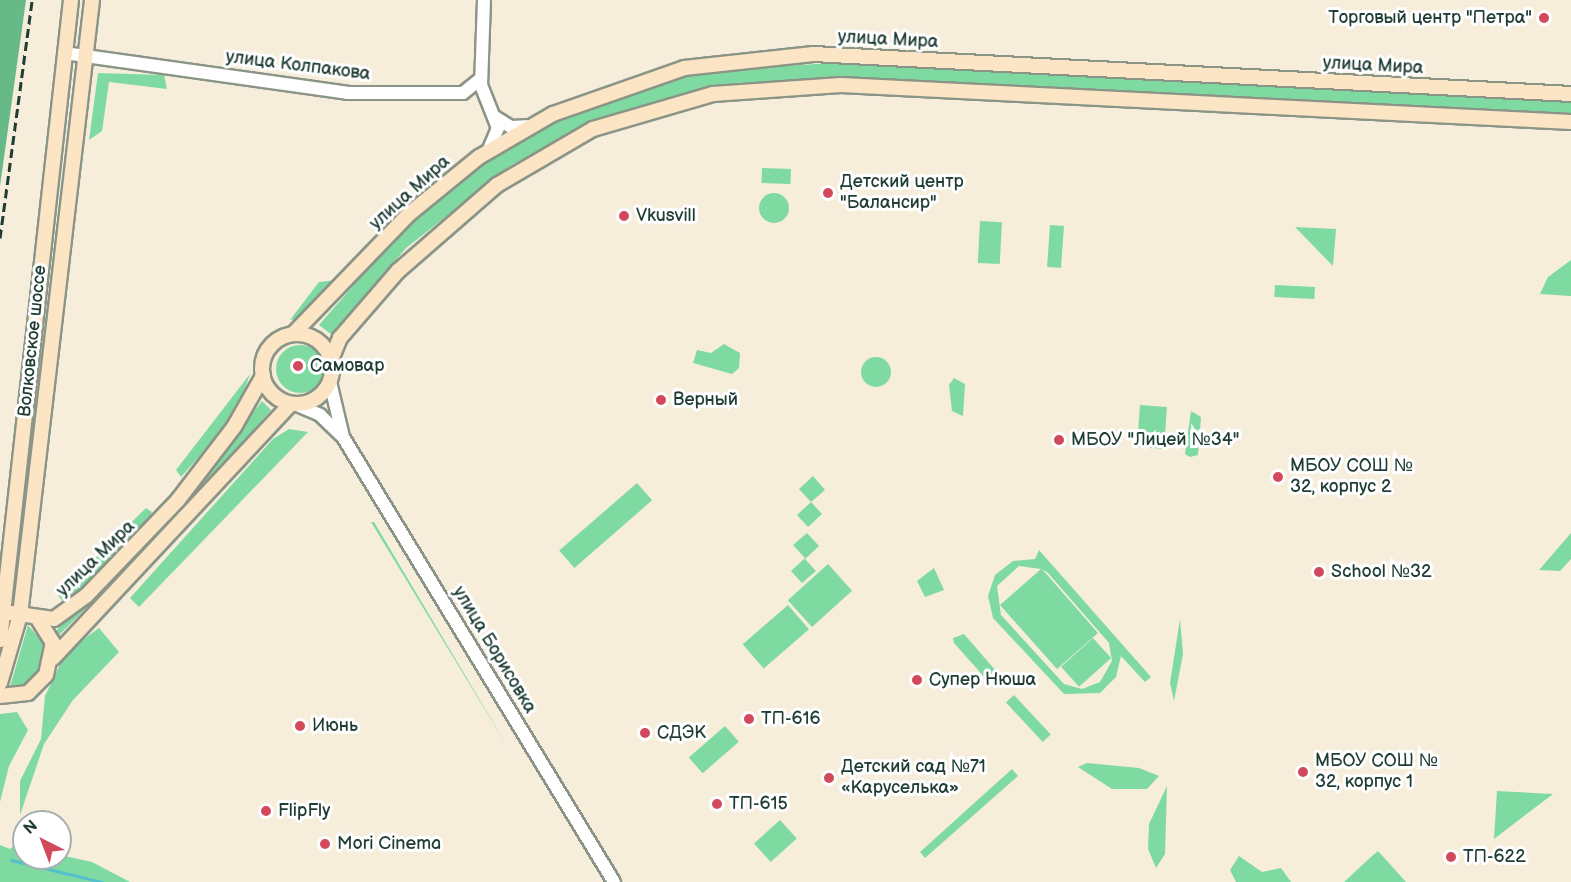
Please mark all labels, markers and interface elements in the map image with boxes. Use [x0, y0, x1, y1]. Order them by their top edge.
place label: Торговый центр "Петра" [1328, 7, 1532, 29]
marker: Торговый центр "Петра" [1537, 11, 1551, 25]
street label: улица Мира [837, 27, 939, 53]
street label: улица Колпакова [224, 46, 372, 86]
street label: улица Мира [1322, 53, 1424, 79]
street label: улица Мира [365, 151, 455, 235]
place label: Детский центр "Балансир" [840, 172, 964, 214]
marker: Детский центр "Балансир" [821, 186, 835, 200]
place label: Vkusvill [636, 205, 696, 227]
marker: Vkusvill [617, 209, 631, 223]
street label: Волковское шоссе [14, 264, 52, 418]
place label: Самовар [310, 355, 384, 377]
marker: Самовар [291, 359, 305, 373]
place label: Верный [673, 389, 738, 411]
marker: Верный [654, 393, 668, 407]
place label: МБОУ "Лицей №34" [1071, 429, 1239, 451]
marker: МБОУ "Лицей №34" [1052, 433, 1066, 447]
place label: МБОУ СОШ № 32, корпус 2 [1290, 456, 1413, 498]
marker: МБОУ СОШ № 32, корпус 2 [1271, 470, 1285, 484]
street label: улица Мира [52, 516, 140, 602]
place label: School №32 [1331, 561, 1432, 583]
marker: School №32 [1312, 565, 1326, 579]
street label: улица Борисовка [448, 583, 540, 717]
place label: Супер Нюша [929, 669, 1036, 691]
marker: Супер Нюша [910, 673, 924, 687]
place label: ТП-616 [761, 708, 820, 730]
marker: ТП-616 [742, 712, 756, 726]
place label: Июнь [312, 715, 358, 737]
marker: Июнь [293, 719, 307, 733]
place label: СДЭК [657, 722, 706, 744]
marker: СДЭК [638, 726, 652, 740]
place label: МБОУ СОШ № 32, корпус 1 [1315, 751, 1438, 794]
place label: Детский сад №71 «Каруселька» [841, 757, 986, 800]
marker: МБОУ СОШ № 32, корпус 1 [1296, 765, 1310, 779]
marker: Детский сад №71 «Каруселька» [822, 771, 836, 785]
place label: ТП-615 [729, 793, 788, 815]
marker: ТП-615 [710, 797, 724, 811]
place label: FlipFly [278, 800, 330, 822]
marker: FlipFly [259, 804, 273, 818]
north arrow [12, 810, 72, 870]
text: N [20, 817, 42, 839]
place label: Mori Cinema [337, 833, 441, 855]
marker: Mori Cinema [318, 837, 332, 851]
place label: ТП-622 [1463, 846, 1526, 868]
marker: ТП-622 [1444, 850, 1458, 864]

